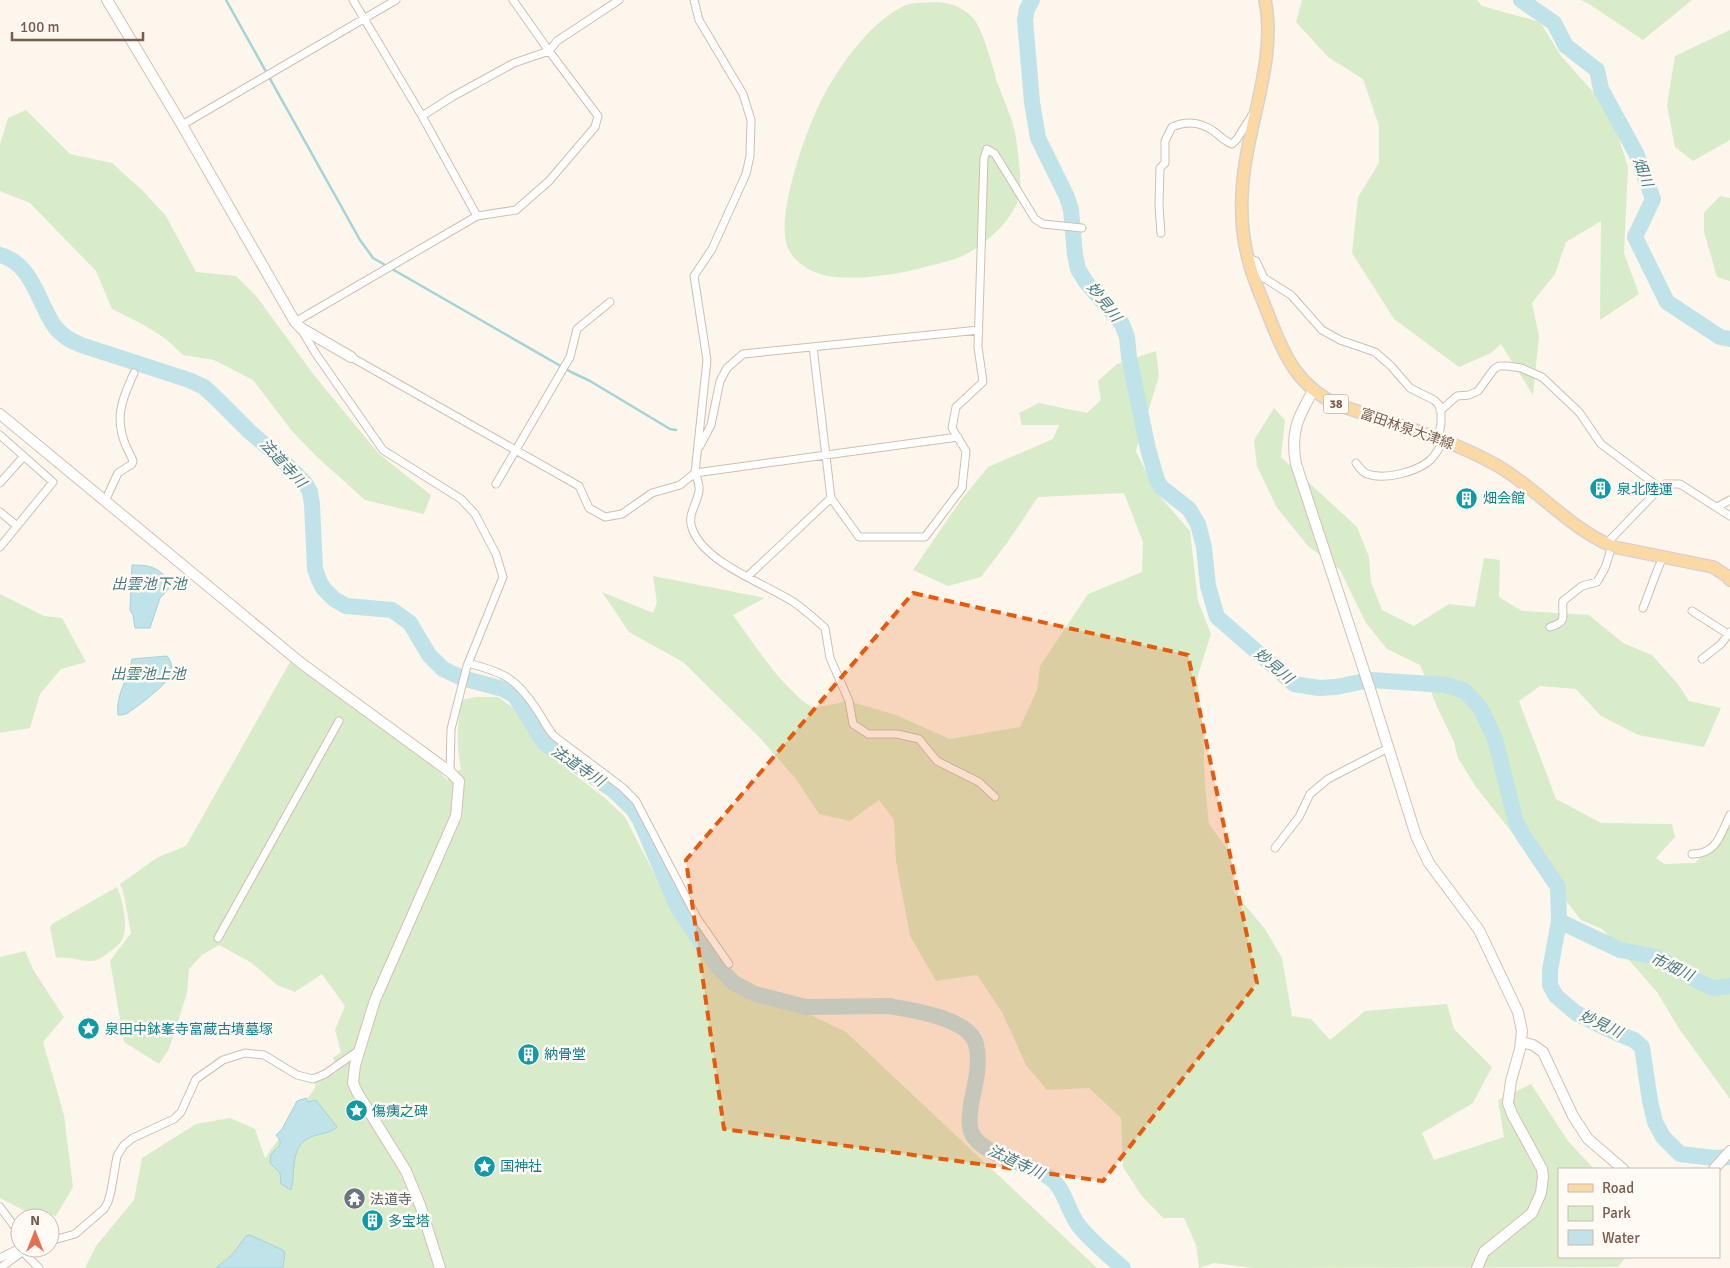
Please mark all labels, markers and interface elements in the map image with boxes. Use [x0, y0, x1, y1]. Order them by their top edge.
scale bar [12, 10, 144, 42]
text: 100 m [20, 18, 60, 36]
water label: 畑川 [1629, 155, 1657, 191]
water label: 妙見川 [1083, 279, 1126, 327]
road number: 38 [1324, 394, 1348, 414]
street label: 富田林泉大津線 [1358, 405, 1456, 453]
water label: 法道寺川 [256, 435, 311, 493]
building icon: 泉北陸運 [1589, 477, 1613, 501]
place label: 泉北陸運 [1617, 481, 1673, 498]
building icon: 畑会館 [1455, 486, 1479, 510]
place label: 畑会館 [1483, 490, 1525, 507]
water label: 出雲池下池 [111, 575, 188, 593]
water label: 妙見川 [1251, 645, 1299, 689]
water label: 出雲池上池 [110, 665, 187, 683]
water label: 法道寺川 [548, 742, 610, 791]
water label: 市畑川 [1648, 949, 1698, 986]
water label: 妙見川 [1577, 1006, 1627, 1043]
place icon: 泉田中鉢峯寺富蔵古墳墓塚 [77, 1017, 101, 1041]
place label: 泉田中鉢峯寺富蔵古墳墓塚 [105, 1021, 273, 1038]
building icon: 納骨堂 [516, 1042, 540, 1066]
place label: 納骨堂 [544, 1046, 586, 1063]
place icon: 傷痍之碑 [344, 1099, 368, 1123]
place label: 傷痍之碑 [372, 1103, 428, 1120]
water label: 法道寺川 [985, 1141, 1049, 1184]
place icon: 国神社 [472, 1154, 496, 1178]
place label: 国神社 [500, 1158, 542, 1175]
legend [1558, 1168, 1720, 1258]
text: Road [1602, 1179, 1634, 1197]
temple icon: 法道寺 [342, 1187, 366, 1211]
place label: 法道寺 [370, 1191, 412, 1208]
text: Park [1602, 1204, 1631, 1222]
north arrow [10, 1208, 60, 1258]
building icon: 多宝塔 [360, 1209, 384, 1233]
text: N [30, 1212, 40, 1229]
place label: 多宝塔 [388, 1213, 430, 1230]
text: Water [1602, 1229, 1640, 1247]

